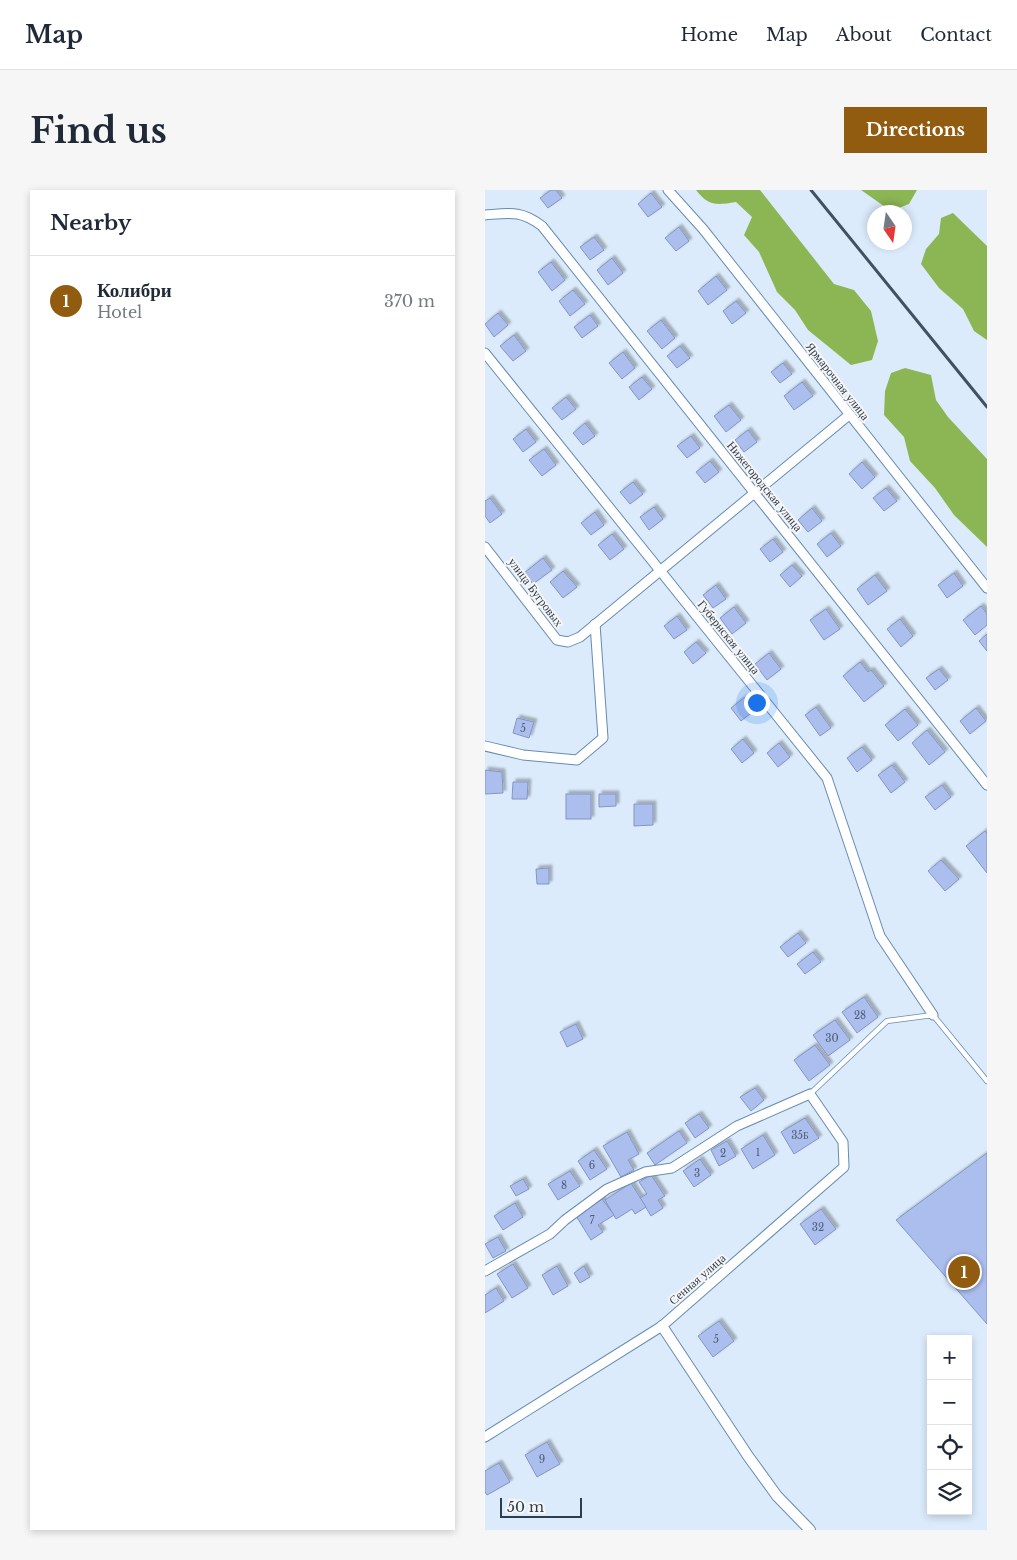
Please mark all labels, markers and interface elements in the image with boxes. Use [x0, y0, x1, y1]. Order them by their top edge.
text: Map [25, 20, 83, 49]
text: Home [680, 24, 738, 46]
text: Map [766, 24, 808, 46]
text: About [836, 24, 892, 46]
text: Contact [920, 24, 992, 46]
button: Directions [844, 107, 987, 153]
text: Find us [30, 109, 167, 152]
north arrow [867, 205, 912, 250]
text: Nearby [50, 210, 131, 236]
text: Колибри [97, 279, 172, 302]
text: 1 [63, 291, 69, 311]
text: 370 m [384, 291, 435, 311]
text: Hotel [97, 302, 142, 322]
street label: Ярмарочная улица [803, 339, 873, 423]
street label: Нижегородская улица [724, 438, 806, 535]
street label: улица Бугровых [505, 555, 567, 629]
street label: Губернская улица [695, 597, 764, 678]
your location [744, 690, 770, 716]
house number: 5 [520, 722, 526, 735]
house number: 28 [854, 1009, 866, 1022]
house number: 30 [825, 1032, 839, 1045]
house number: 35Б [791, 1129, 809, 1142]
house number: 1 [756, 1146, 760, 1159]
house number: 2 [720, 1147, 726, 1160]
house number: 6 [589, 1159, 595, 1172]
house number: 3 [694, 1167, 700, 1180]
house number: 8 [561, 1179, 567, 1192]
house number: 7 [589, 1214, 595, 1227]
house number: 32 [812, 1221, 824, 1234]
street label: Сенная улица [666, 1250, 729, 1308]
pin: 1 [948, 1253, 980, 1291]
house number: 5 [713, 1333, 719, 1346]
map controls [927, 1335, 972, 1515]
button: + [927, 1335, 972, 1380]
button: − [927, 1380, 972, 1425]
button: locate [927, 1425, 972, 1470]
house number: 9 [539, 1453, 545, 1466]
button: layers [927, 1470, 972, 1515]
scale bar [500, 1495, 583, 1518]
text: 50 m [507, 1498, 544, 1516]

